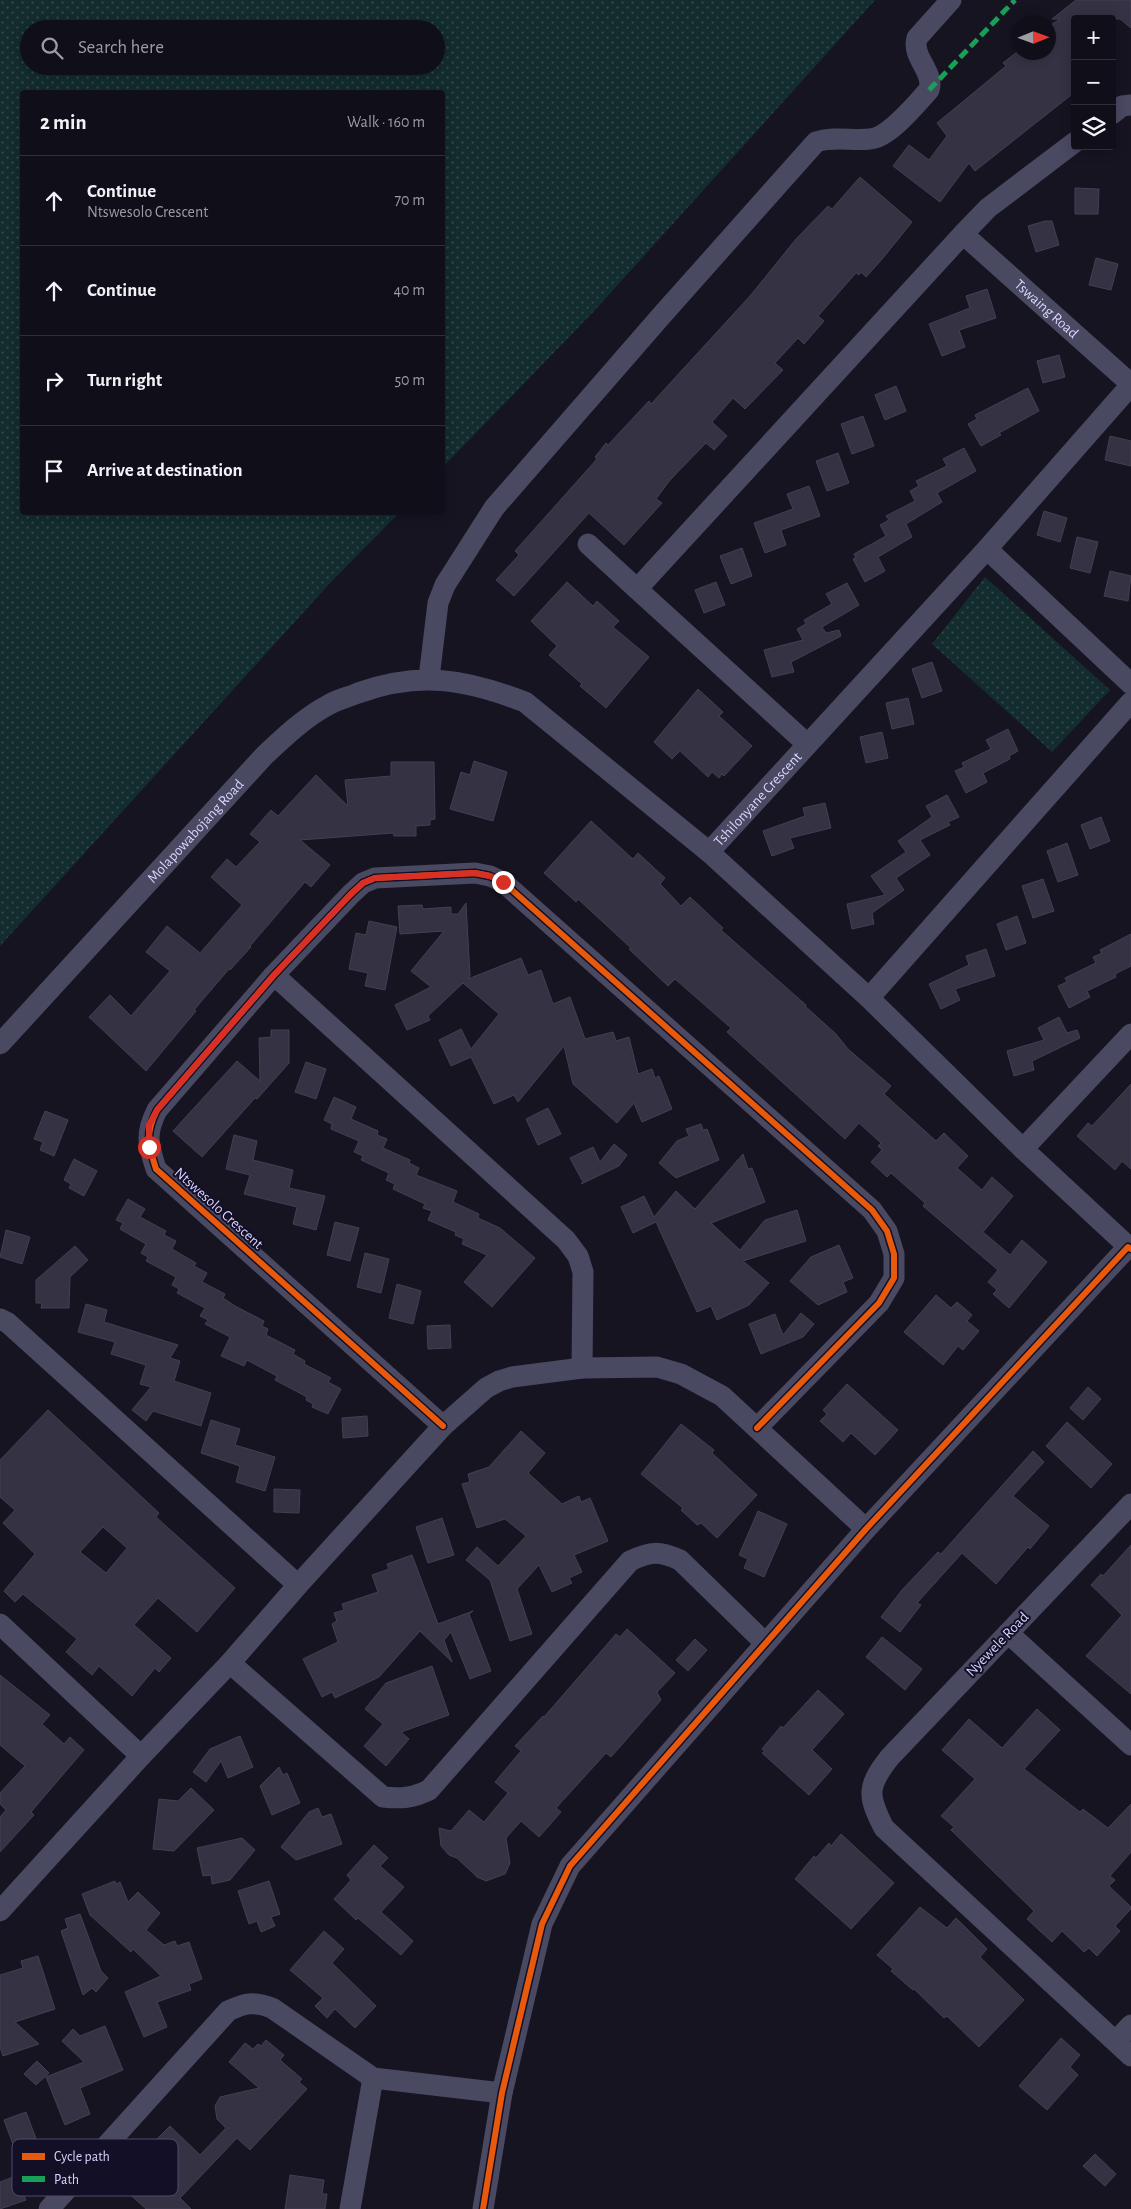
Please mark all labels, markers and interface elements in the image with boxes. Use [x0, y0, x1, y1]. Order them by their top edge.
north arrow [1011, 15, 1056, 60]
map controls [1071, 15, 1116, 150]
button: + [1071, 15, 1116, 60]
search box [20, 20, 445, 75]
icon: search [38, 34, 66, 62]
text: Search here [78, 38, 164, 57]
button: − [1071, 60, 1116, 105]
button: layers [1071, 105, 1116, 150]
text: 2 min [40, 112, 87, 133]
text: Walk · 160 m [347, 114, 425, 130]
text: Continue [87, 182, 156, 201]
icon: ahead [40, 187, 68, 215]
text: 70 m [394, 192, 425, 208]
text: Ntswesolo Crescent [87, 204, 208, 220]
icon: ahead [40, 277, 68, 305]
street label: Tswaing Road [1011, 277, 1081, 341]
text: Continue [87, 281, 156, 300]
text: 40 m [393, 282, 425, 298]
icon: right [40, 367, 68, 395]
text: Turn right [87, 371, 162, 390]
text: 50 m [394, 372, 425, 388]
icon: arrive [40, 457, 68, 485]
text: Arrive at destination [87, 461, 243, 480]
street label: Tshilonyane Crescent [711, 749, 805, 849]
street label: Molapowabojang Road [145, 777, 247, 886]
route end [492, 871, 515, 894]
route start [138, 1136, 161, 1159]
street label: Ntswesolo Crescent [171, 1165, 266, 1252]
street label: Nyewele Road [963, 1609, 1032, 1679]
legend [12, 2139, 178, 2196]
text: Cycle path [54, 2150, 110, 2164]
text: Path [54, 2173, 79, 2187]

